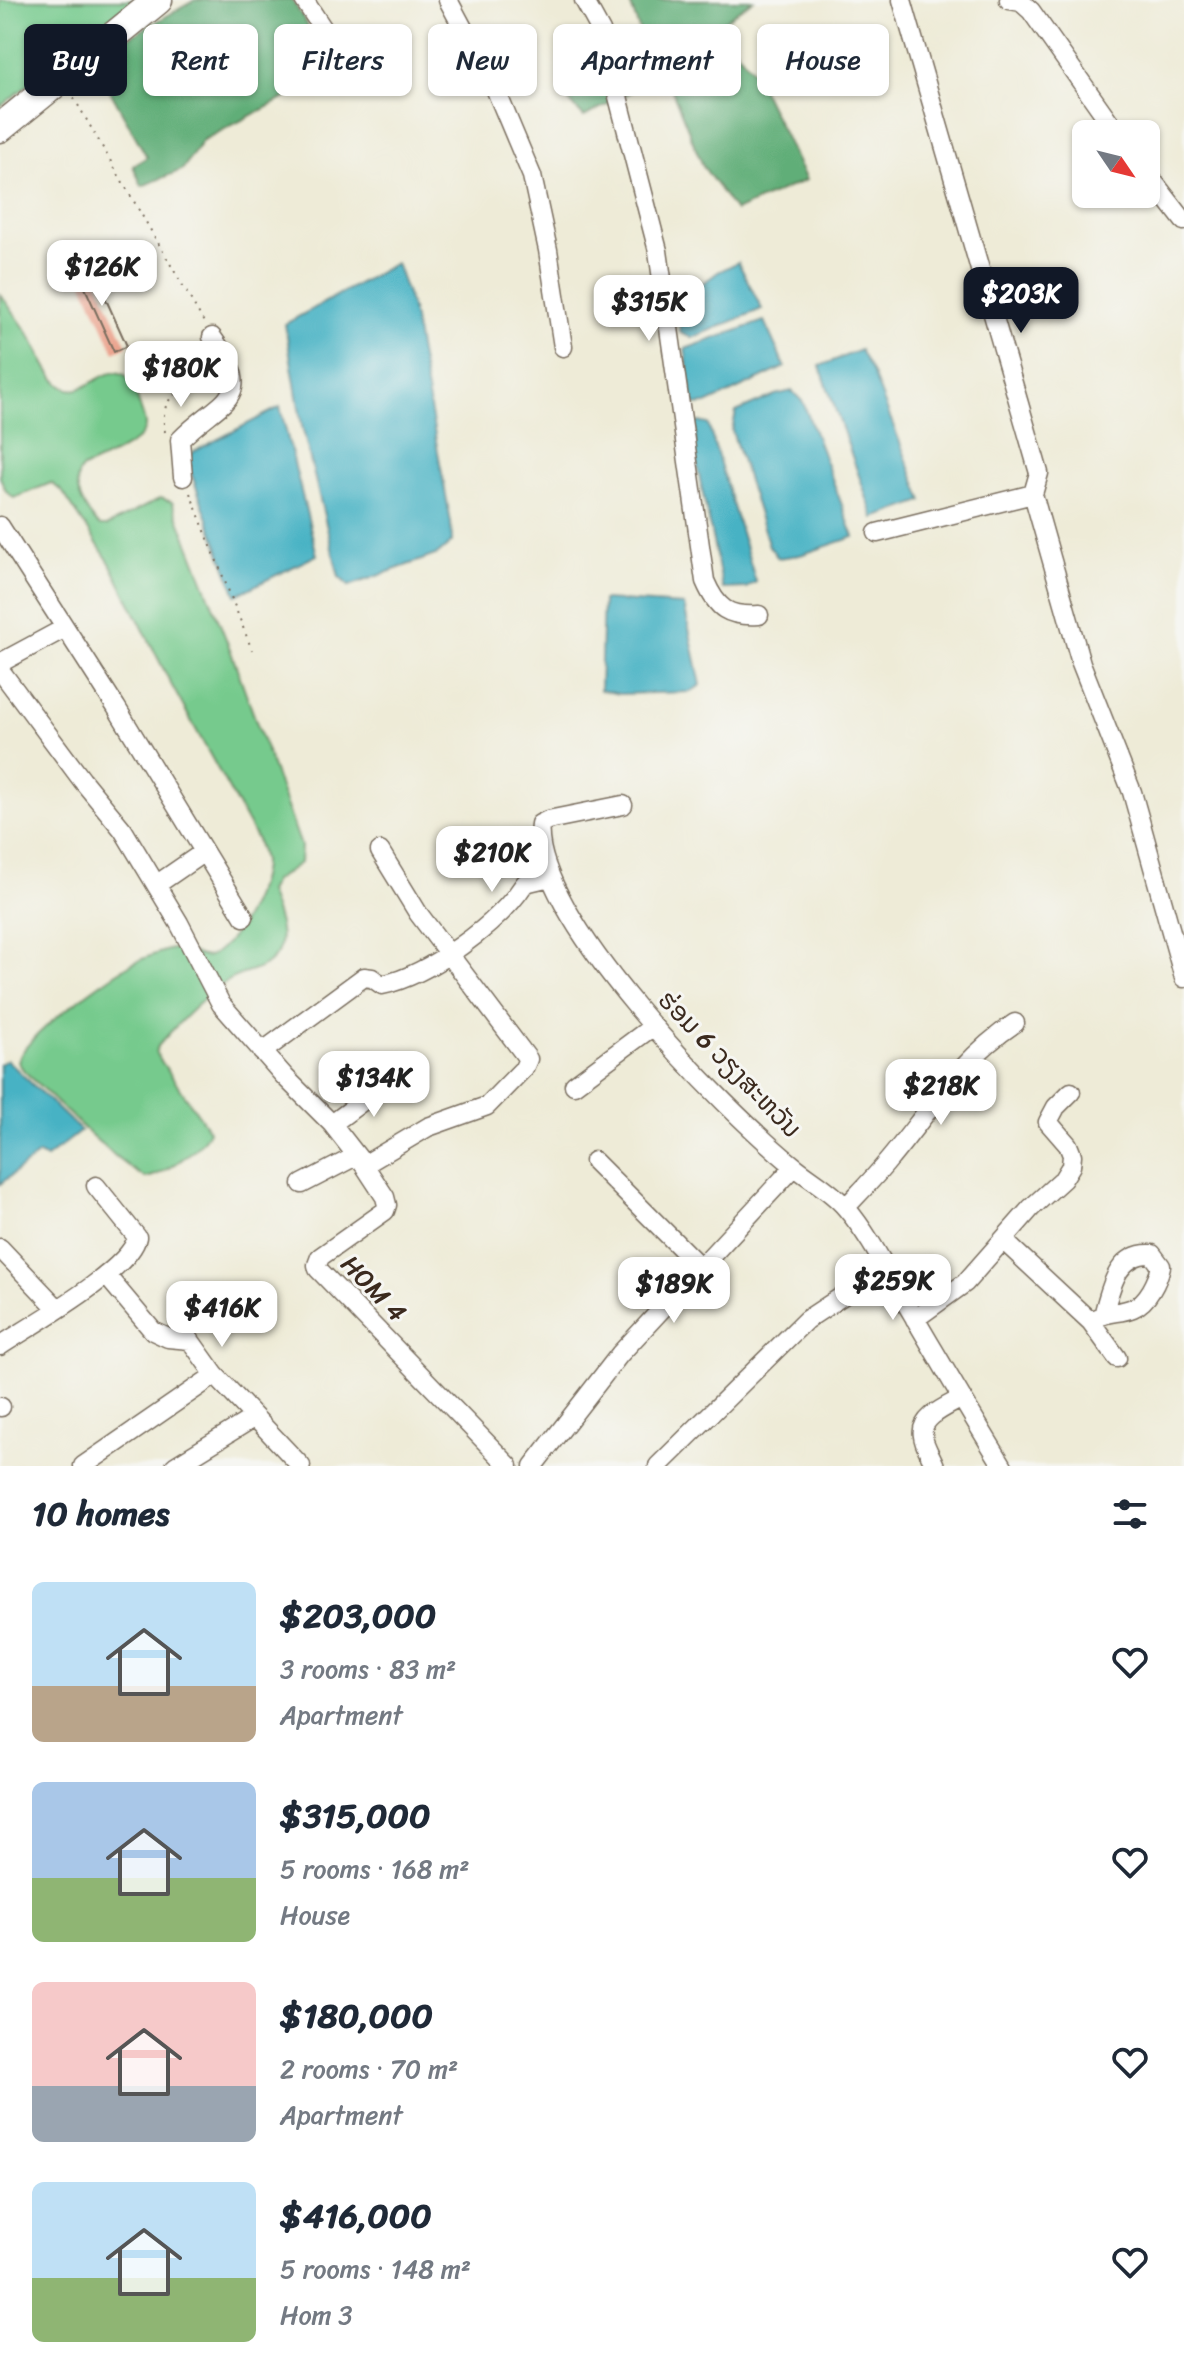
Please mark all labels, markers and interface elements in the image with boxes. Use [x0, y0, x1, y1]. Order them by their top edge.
chip: Buy [24, 24, 127, 96]
chip: Rent [143, 24, 258, 96]
chip: Filters [274, 24, 412, 96]
chip: New [428, 24, 537, 96]
chip: Apartment [553, 24, 741, 96]
chip: House [757, 24, 889, 96]
north arrow [1072, 120, 1160, 208]
map controls [1072, 120, 1160, 208]
pin: $126K [46, 240, 158, 308]
text: $126K [65, 243, 139, 289]
pin: $203K [965, 267, 1077, 335]
text: $203K [981, 270, 1061, 316]
pin: $315K [593, 275, 705, 343]
text: $315K [612, 278, 686, 324]
pin: $180K [125, 341, 237, 409]
text: $180K [143, 344, 219, 390]
pin: $210K [436, 826, 548, 894]
text: $210K [454, 829, 530, 875]
street label: ຮ່ອມ 6 ວຽງສະຫວັນ [647, 979, 813, 1149]
pin: $134K [318, 1051, 430, 1119]
text: $134K [337, 1054, 411, 1100]
pin: $218K [885, 1059, 997, 1127]
text: $218K [903, 1062, 979, 1108]
street label: HOM 4 [329, 1243, 419, 1333]
pin: $259K [837, 1254, 949, 1322]
pin: $189K [618, 1257, 730, 1325]
text: $259K [853, 1257, 933, 1303]
text: $189K [636, 1260, 712, 1306]
pin: $416K [166, 1281, 278, 1349]
text: $416K [184, 1284, 260, 1330]
text: 10 homes [32, 1484, 170, 1544]
icon: filters [1108, 1492, 1152, 1536]
text: $203,000 [280, 1586, 436, 1646]
icon: home [96, 1614, 192, 1710]
icon: heart [1108, 1640, 1152, 1684]
text: 3 rooms · 83 m² [280, 1646, 456, 1692]
text: Apartment [280, 1692, 403, 1738]
text: $315,000 [280, 1786, 431, 1846]
icon: home [96, 1814, 192, 1910]
icon: heart [1108, 1840, 1152, 1884]
text: 5 rooms · 168 m² [280, 1846, 469, 1892]
text: House [280, 1892, 350, 1938]
text: $180,000 [280, 1986, 433, 2046]
icon: home [96, 2014, 192, 2110]
icon: heart [1108, 2040, 1152, 2084]
text: 2 rooms · 70 m² [280, 2046, 458, 2092]
text: Apartment [280, 2092, 403, 2138]
text: $416,000 [280, 2186, 432, 2246]
icon: home [96, 2214, 192, 2310]
icon: heart [1108, 2240, 1152, 2284]
text: 5 rooms · 148 m² [280, 2246, 471, 2292]
text: Hom 3 [280, 2292, 353, 2338]

